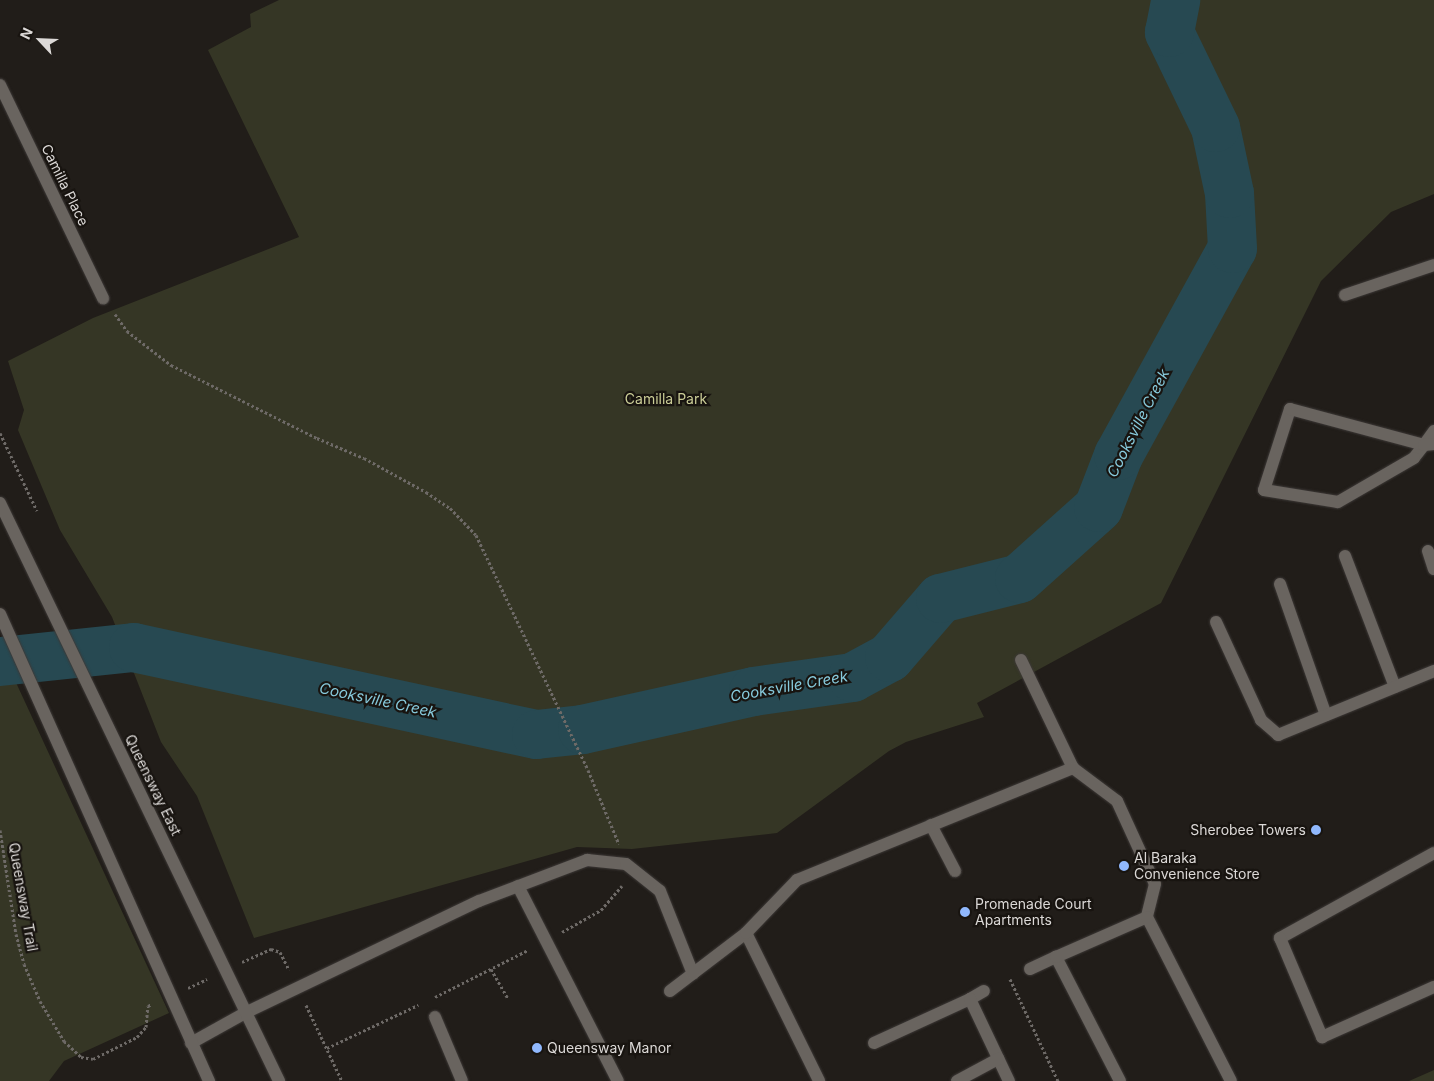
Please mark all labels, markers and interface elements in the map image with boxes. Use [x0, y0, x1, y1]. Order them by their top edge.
north arrow [15, 15, 65, 65]
text: N [16, 25, 36, 42]
street label: Camilla Place [38, 141, 92, 229]
water label: Cooksville Creek [1103, 366, 1173, 480]
park label: Camilla Park [625, 391, 707, 407]
water label: Cooksville Creek [729, 667, 849, 705]
water label: Cooksville Creek [318, 679, 438, 721]
street label: Queensway East [121, 732, 185, 838]
place label: Sherobee Towers [1190, 822, 1306, 838]
marker: Sherobee Towers [1310, 824, 1322, 836]
street label: Queensway Trail [5, 841, 41, 953]
place label: Al Baraka Convenience Store [1134, 850, 1260, 882]
marker: Al Baraka Convenience Store [1118, 860, 1130, 872]
place label: Promenade Court Apartments [975, 896, 1092, 929]
marker: Promenade Court Apartments [959, 906, 971, 918]
place label: Queensway Manor [547, 1040, 671, 1056]
marker: Queensway Manor [531, 1042, 543, 1054]

